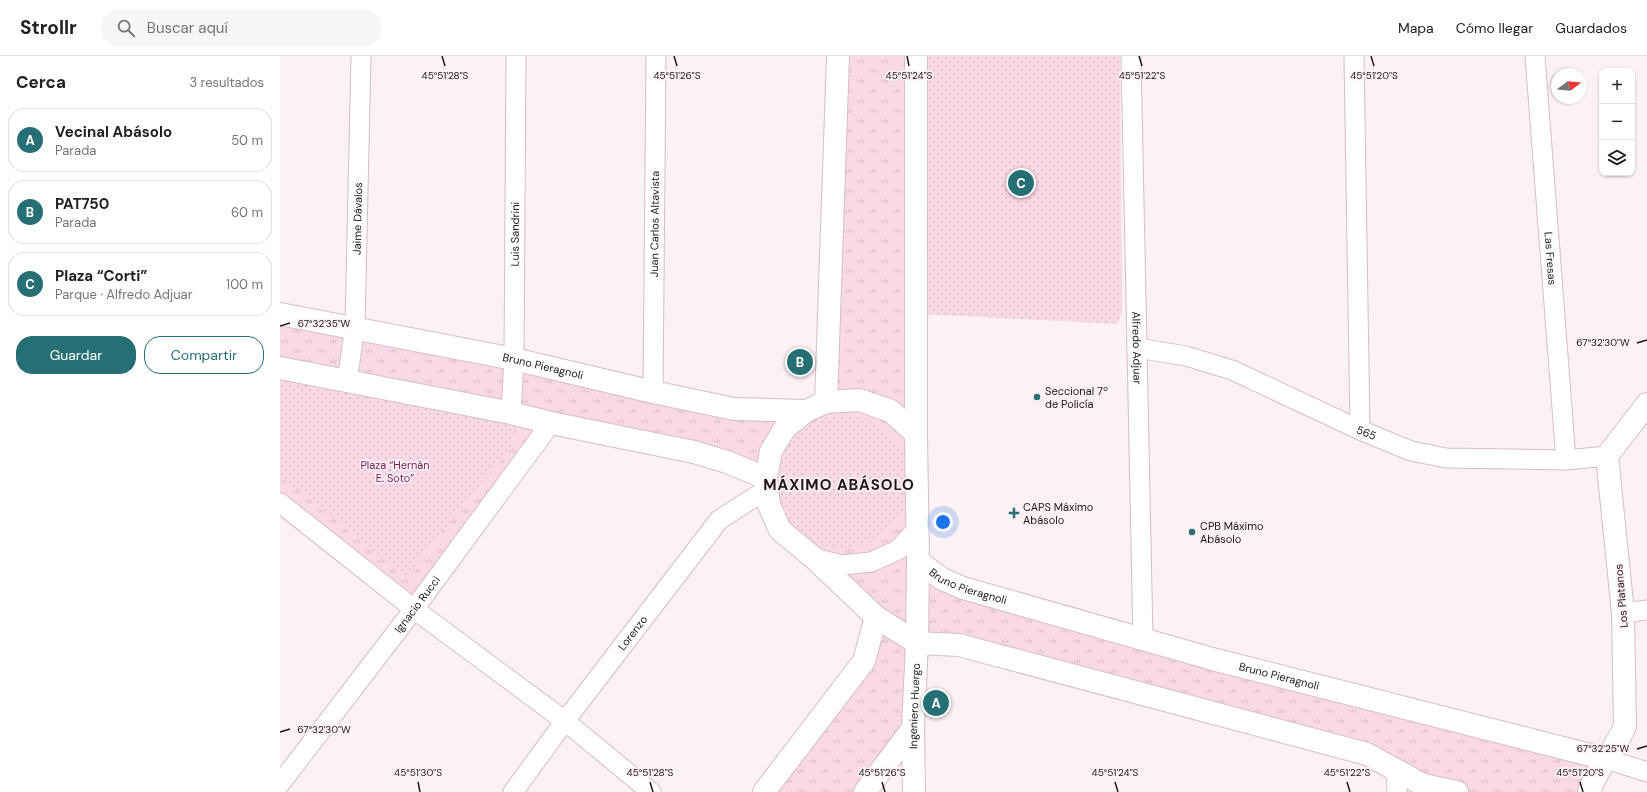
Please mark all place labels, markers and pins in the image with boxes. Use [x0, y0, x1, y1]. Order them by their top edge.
pin: C [1008, 168, 1034, 198]
pin: B [787, 347, 813, 377]
place label: Seccional 7º de Policía [1045, 384, 1108, 411]
marker: Seccional 7º de Policía [1032, 392, 1042, 402]
place label: CAPS Máximo Abásolo [1023, 500, 1093, 527]
marker: CAPS Máximo Abásolo [1008, 507, 1020, 519]
place label: CPB Máximo Abásolo [1200, 519, 1263, 546]
marker: CPB Máximo Abásolo [1187, 527, 1197, 537]
pin: A [923, 688, 949, 718]

